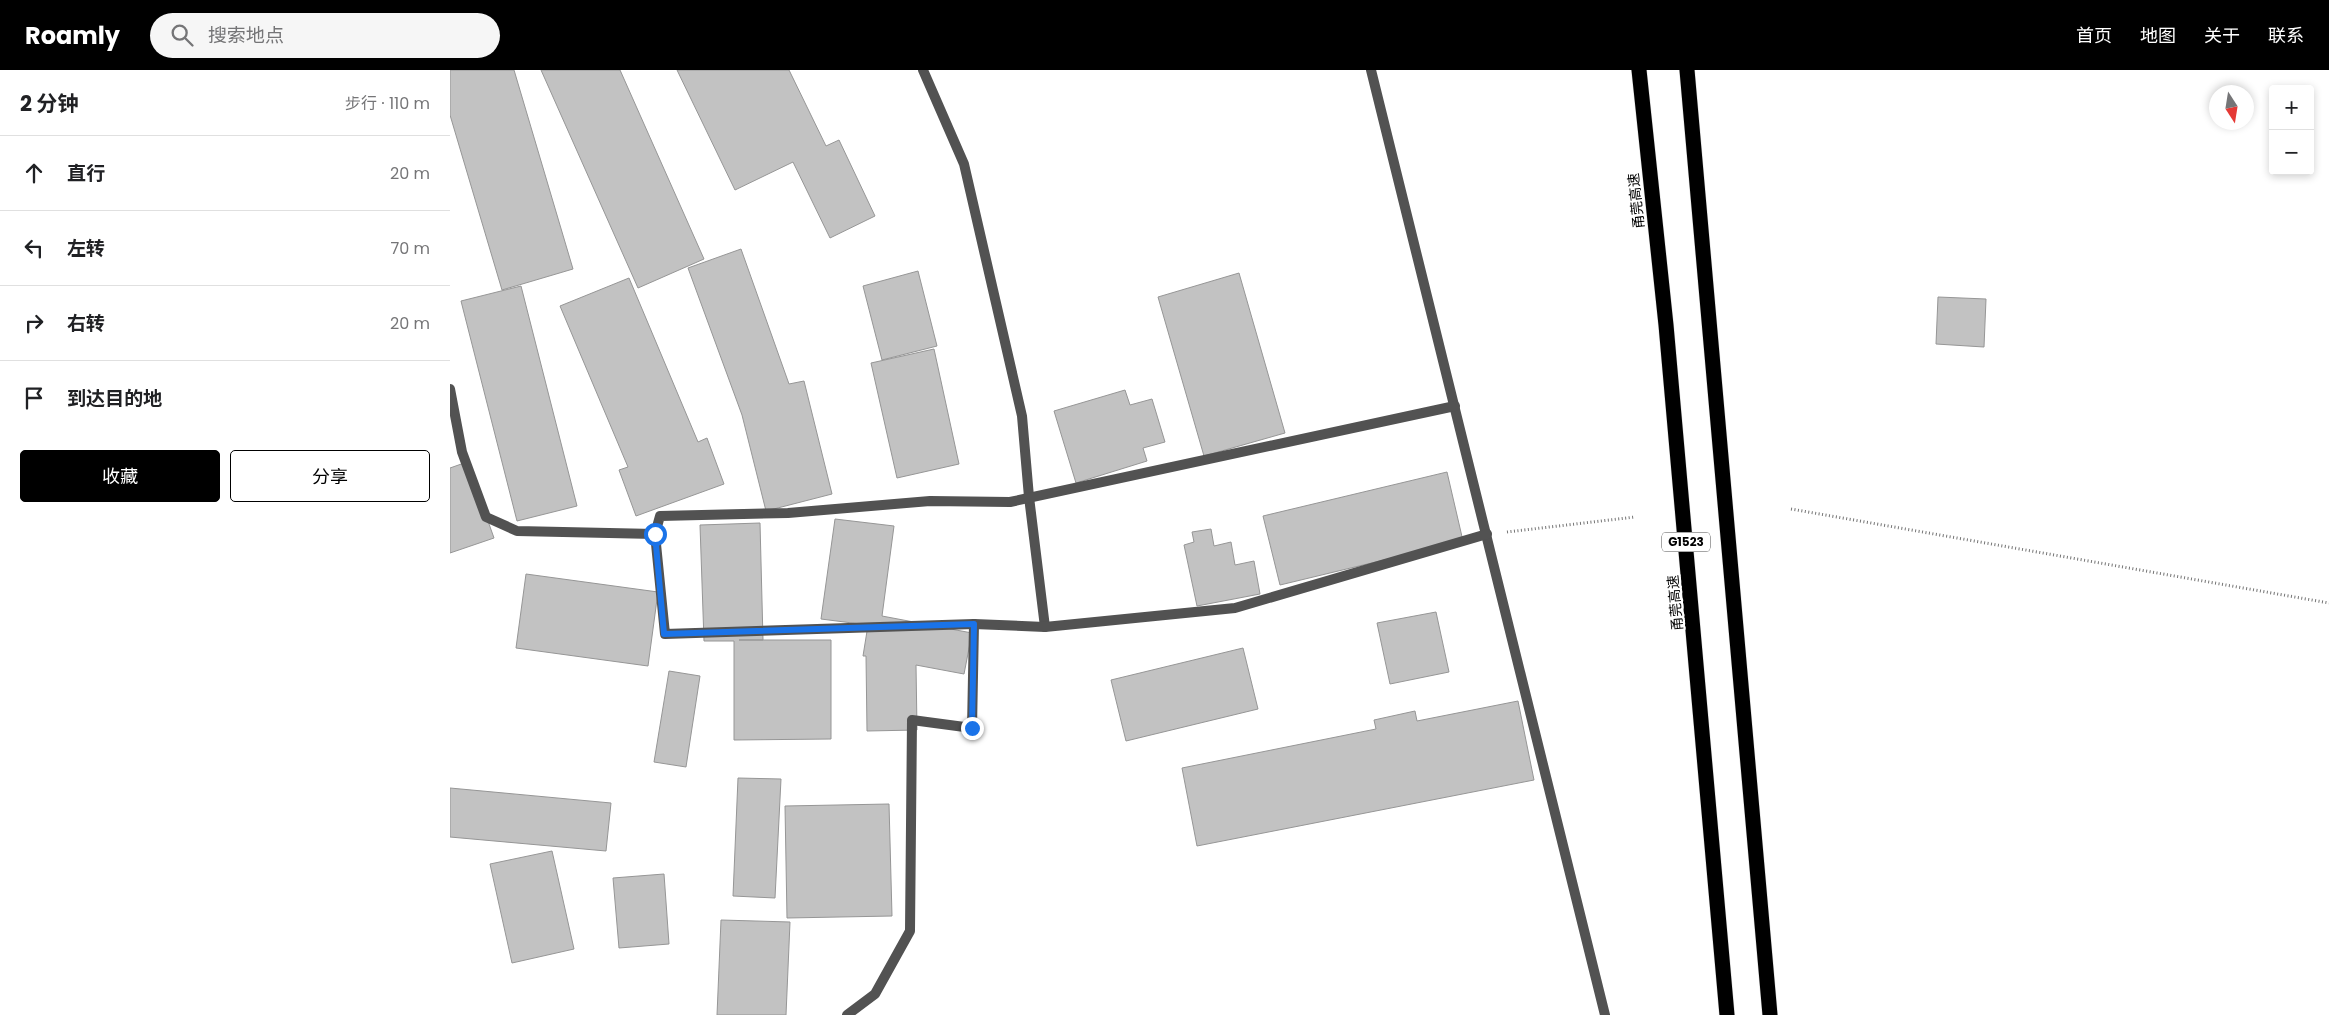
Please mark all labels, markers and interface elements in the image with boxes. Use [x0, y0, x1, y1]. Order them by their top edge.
search box [150, 13, 500, 58]
text: Roamly [25, 19, 120, 52]
icon: search [168, 21, 196, 49]
text: 搜索地点 [208, 22, 284, 49]
text: 首页 [2076, 23, 2112, 48]
text: 地图 [2140, 23, 2176, 48]
text: 关于 [2204, 23, 2240, 48]
text: 联系 [2268, 23, 2304, 48]
north arrow [2209, 85, 2254, 130]
map controls [2269, 85, 2314, 175]
button: + [2269, 85, 2314, 130]
text: 2 分钟 [20, 89, 78, 118]
text: 步行 · 110 m [345, 92, 430, 115]
button: − [2269, 130, 2314, 175]
icon: ahead [20, 159, 48, 187]
text: 直行 [67, 160, 105, 187]
text: 20 m [390, 162, 430, 185]
street label: 甬莞高速 [1623, 172, 1649, 230]
icon: left [20, 234, 48, 262]
text: 左转 [67, 235, 105, 262]
text: 70 m [390, 237, 430, 260]
icon: right [20, 309, 48, 337]
text: 右转 [67, 310, 105, 337]
text: 20 m [390, 312, 430, 335]
icon: arrive [20, 384, 48, 412]
text: 到达目的地 [67, 385, 162, 412]
button: 收藏 [20, 450, 220, 502]
button: 分享 [230, 450, 430, 502]
route start [644, 523, 667, 546]
road number: G1523 [1662, 532, 1710, 552]
street label: 甬莞高速 [1663, 574, 1687, 632]
route end [961, 717, 984, 740]

